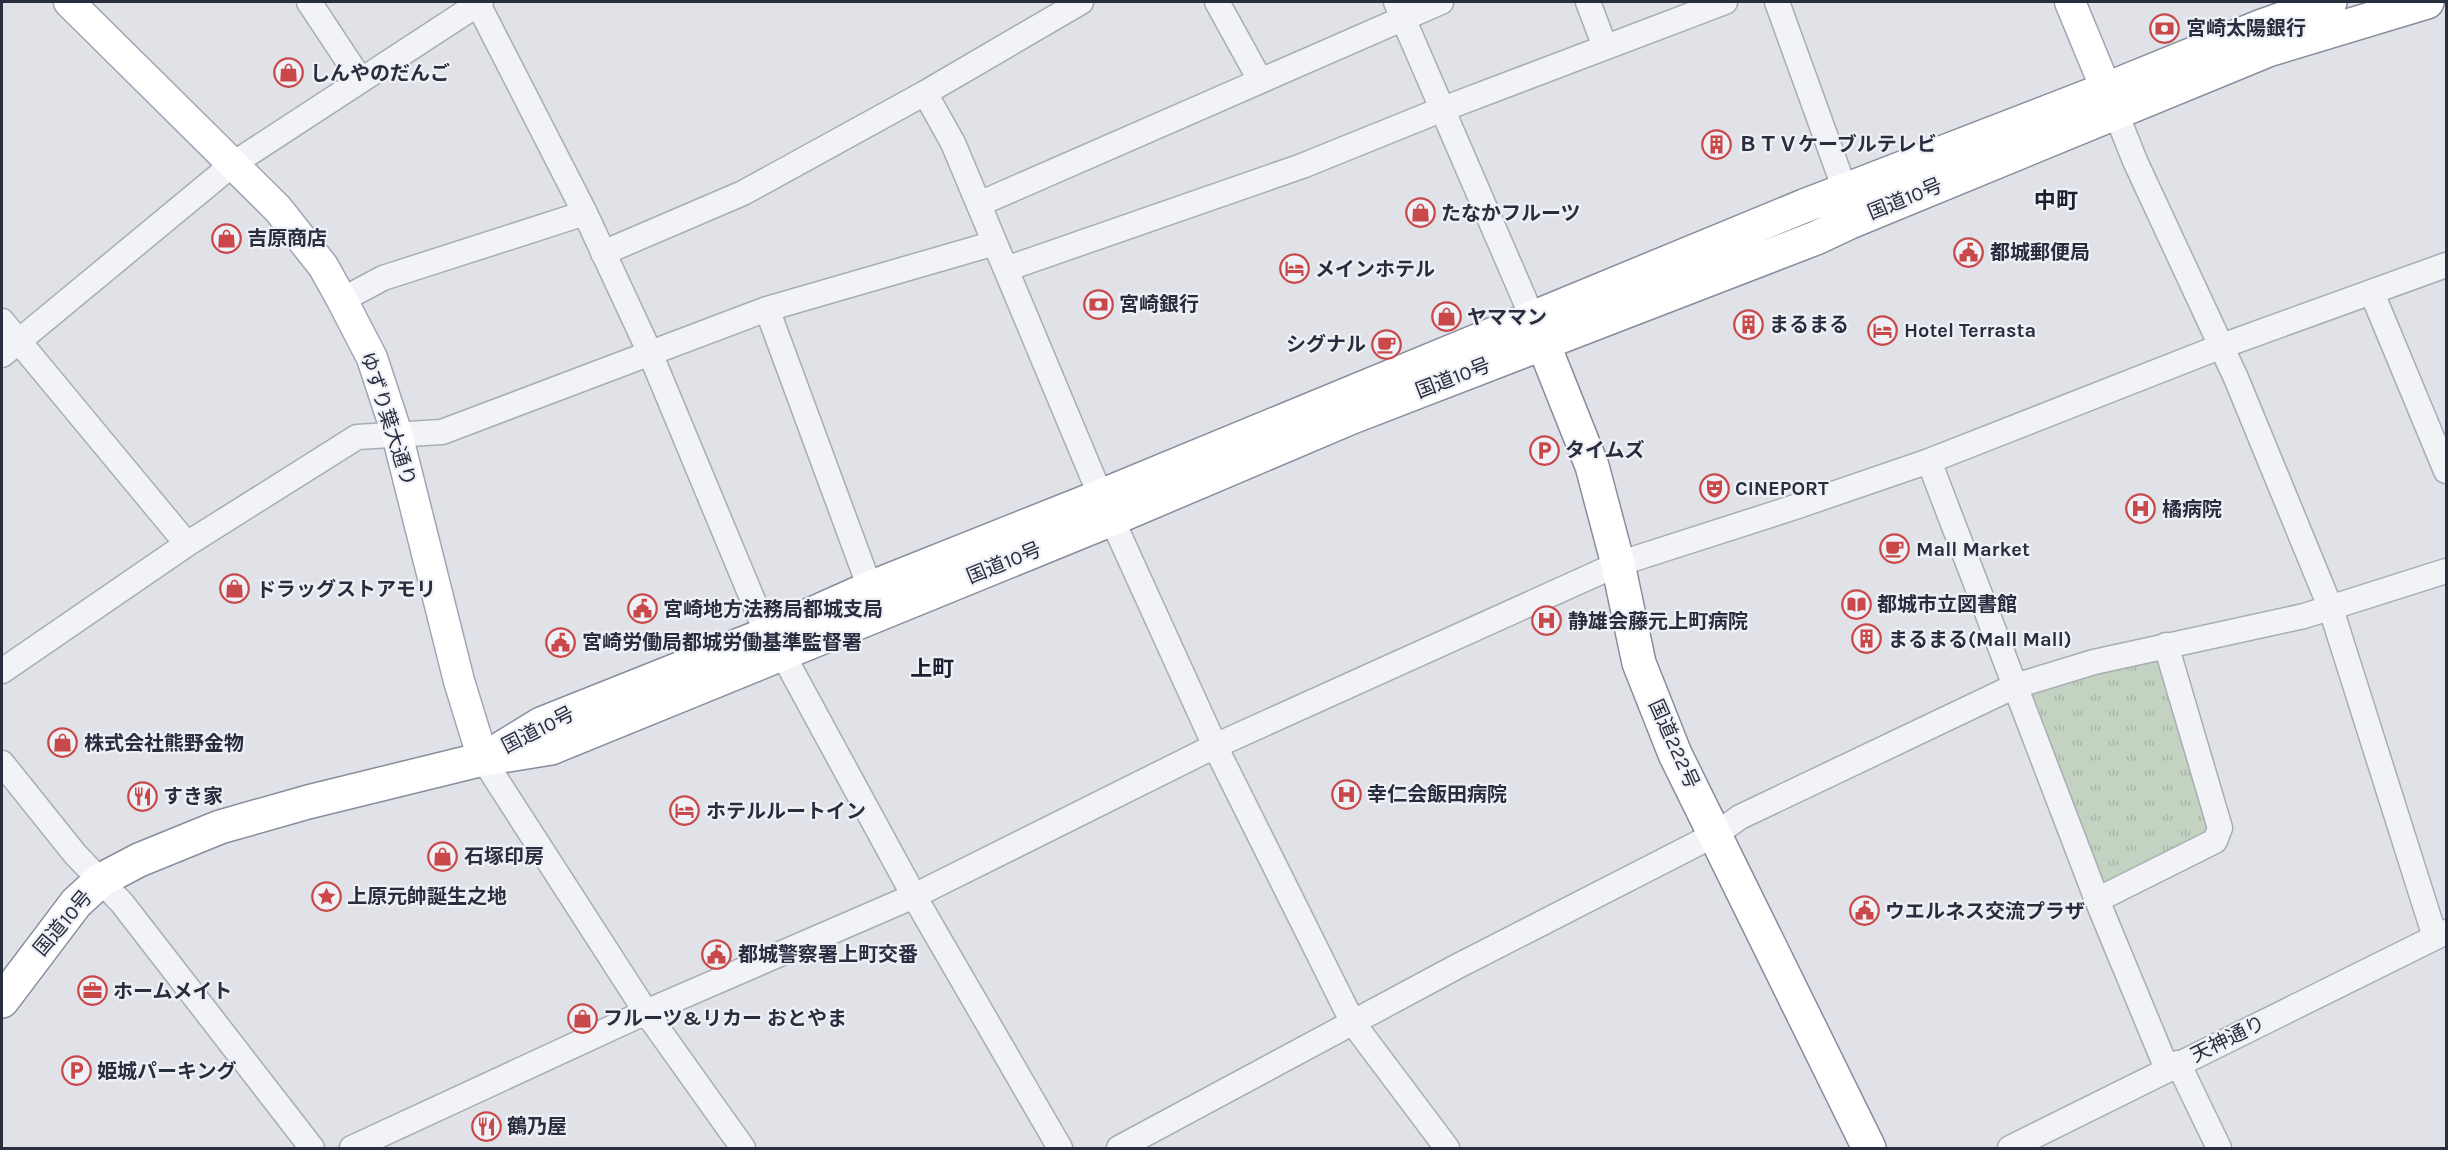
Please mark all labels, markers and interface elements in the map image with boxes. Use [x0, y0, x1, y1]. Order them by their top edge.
bank icon: 宮崎太陽銀行 [2149, 12, 2181, 44]
place label: 宮崎太陽銀行 [2186, 17, 2306, 40]
shop icon: しんやのだんご [273, 57, 305, 89]
place label: しんやのだんご [310, 62, 450, 85]
building icon: ＢＴＶケーブルテレビ [1701, 128, 1733, 160]
place label: ＢＴＶケーブルテレビ [1738, 133, 1937, 156]
street label: 国道10号 [1864, 174, 1946, 224]
district label: 中町 [2034, 188, 2078, 214]
shop icon: たなかフルーツ [1404, 197, 1436, 229]
place label: たなかフルーツ [1441, 202, 1581, 225]
shop icon: 吉原商店 [210, 222, 242, 254]
place label: 吉原商店 [247, 227, 327, 250]
public building icon: 都城郵便局 [1953, 236, 1985, 268]
place label: 都城郵便局 [1990, 241, 2090, 264]
hotel icon: メインホテル [1278, 253, 1310, 285]
place label: メインホテル [1315, 258, 1435, 281]
bank icon: 宮崎銀行 [1082, 288, 1114, 320]
place label: 宮崎銀行 [1119, 293, 1199, 316]
shop icon: ヤママン [1430, 301, 1462, 333]
place label: ヤママン [1467, 306, 1547, 329]
building icon: まるまる [1732, 308, 1764, 340]
place label: まるまる [1769, 313, 1849, 336]
hotel icon: Hotel Terrasta [1867, 314, 1899, 346]
place label: Hotel Terrasta [1904, 319, 2036, 342]
cafe icon: シグナル [1371, 328, 1403, 360]
place label: シグナル [1286, 333, 1366, 356]
street label: ゆずり葉大通り [355, 349, 421, 489]
street label: 国道10号 [1412, 353, 1494, 403]
parking icon: タイムズ [1528, 434, 1560, 466]
place label: タイムズ [1565, 439, 1645, 462]
theatre icon: CINEPORT [1698, 472, 1730, 504]
place label: CINEPORT [1735, 477, 1829, 500]
hospital icon: 橘病院 [2125, 493, 2157, 525]
place label: 橘病院 [2162, 498, 2222, 521]
cafe icon: Mall Market [1879, 533, 1911, 565]
street label: 国道10号 [963, 538, 1045, 588]
place label: Mall Market [1916, 538, 2030, 561]
shop icon: ドラッグストアモリ [219, 573, 251, 605]
place label: ドラッグストアモリ [256, 578, 436, 601]
library icon: 都城市立図書館 [1840, 588, 1872, 620]
public building icon: 宮崎地方法務局都城支局 [626, 593, 658, 625]
place label: 都城市立図書館 [1877, 593, 2017, 616]
place label: 宮崎地方法務局都城支局 [663, 598, 883, 621]
hospital icon: 静雄会藤元上町病院 [1531, 605, 1563, 637]
place label: 静雄会藤元上町病院 [1568, 610, 1748, 633]
building icon: まるまる(Mall Mall) [1851, 623, 1883, 655]
public building icon: 宮崎労働局都城労働基準監督署 [545, 626, 577, 658]
place label: まるまる(Mall Mall) [1888, 628, 2072, 651]
place label: 宮崎労働局都城労働基準監督署 [582, 631, 862, 654]
district label: 上町 [910, 656, 954, 682]
street label: 国道222号 [1644, 696, 1704, 792]
street label: 国道10号 [498, 702, 578, 758]
shop icon: 株式会社熊野金物 [47, 727, 79, 759]
place label: 株式会社熊野金物 [84, 732, 244, 755]
hospital icon: 幸仁会飯田病院 [1330, 778, 1362, 810]
restaurant icon: すき家 [126, 780, 158, 812]
place label: 幸仁会飯田病院 [1367, 783, 1507, 806]
place label: すき家 [163, 785, 223, 808]
hotel icon: ホテルルートイン [669, 795, 701, 827]
place label: ホテルルートイン [706, 800, 866, 823]
shop icon: 石塚印房 [427, 840, 459, 872]
place label: 石塚印房 [464, 845, 544, 868]
place icon: 上原元帥誕生之地 [310, 880, 342, 912]
place label: 上原元帥誕生之地 [347, 885, 507, 908]
street label: 国道10号 [29, 886, 97, 960]
public building icon: ウエルネス交流プラザ [1848, 895, 1880, 927]
place label: ウエルネス交流プラザ [1885, 900, 2085, 923]
public building icon: 都城警察署上町交番 [701, 938, 733, 970]
place label: 都城警察署上町交番 [738, 943, 918, 966]
office icon: ホームメイト [76, 975, 108, 1007]
place label: ホームメイト [113, 980, 232, 1003]
shop icon: フルーツ&リカー おとやま [566, 1002, 598, 1034]
place label: フルーツ&リカー おとやま [603, 1007, 847, 1030]
street label: 天神通り [2187, 1011, 2269, 1067]
parking icon: 姫城パーキング [60, 1055, 92, 1087]
place label: 姫城パーキング [97, 1060, 236, 1083]
restaurant icon: 鶴乃屋 [470, 1110, 502, 1142]
place label: 鶴乃屋 [507, 1115, 567, 1138]

